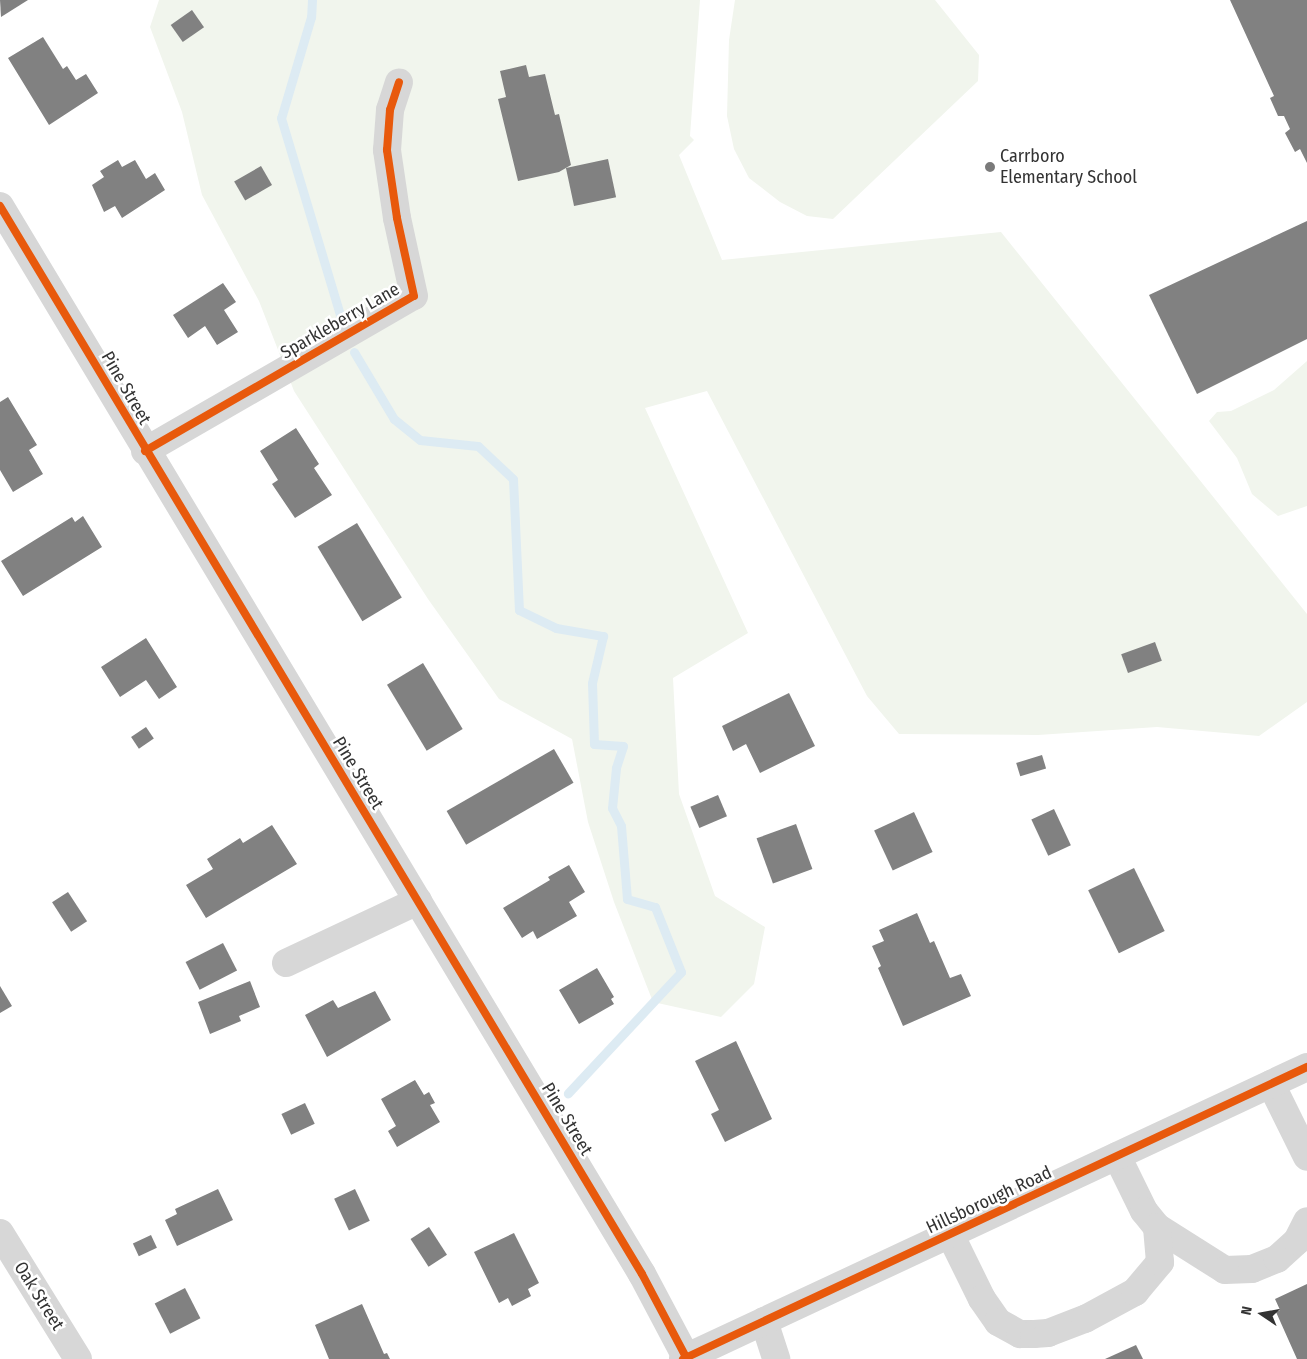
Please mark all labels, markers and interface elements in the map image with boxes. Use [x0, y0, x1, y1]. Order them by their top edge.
place label: Carrboro Elementary School [1000, 146, 1137, 188]
marker: Carrboro Elementary School [984, 161, 996, 173]
street label: Sparkleberry Lane [277, 278, 403, 364]
street label: Pine Street [96, 348, 156, 428]
street label: Pine Street [328, 733, 388, 813]
street label: Pine Street [537, 1079, 597, 1159]
street label: Hillsborough Road [923, 1162, 1055, 1238]
street label: Oak Street [9, 1258, 69, 1334]
north arrow [1237, 1289, 1287, 1339]
text: N [1238, 1305, 1256, 1317]

